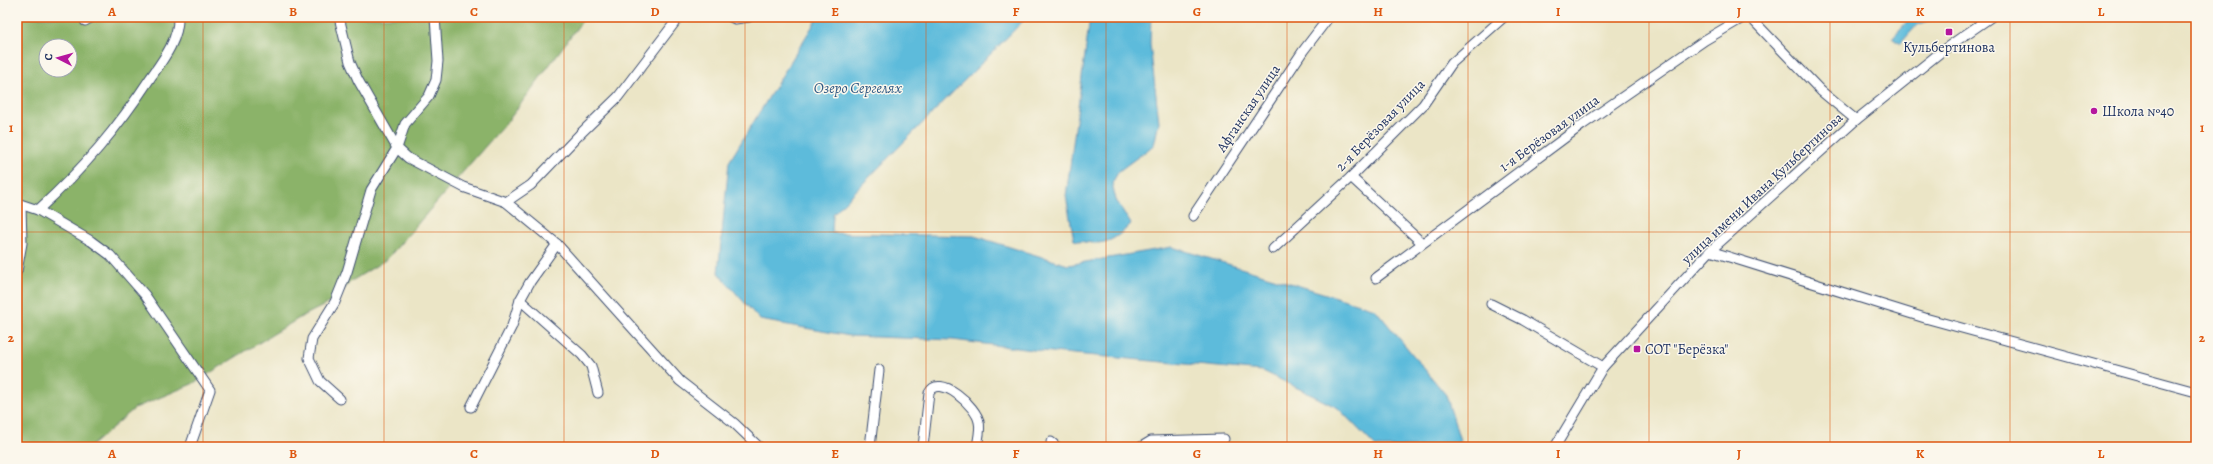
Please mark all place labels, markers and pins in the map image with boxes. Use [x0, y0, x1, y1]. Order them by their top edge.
marker: Кульбертинова [1944, 27, 1954, 37]
place label: Кульбертинова [1903, 38, 1995, 57]
place label: Школа №40 [2102, 102, 2174, 121]
marker: Школа №40 [2089, 106, 2099, 116]
place label: СОТ "Берёзка" [1645, 340, 1728, 359]
marker: СОТ "Берёзка" [1632, 344, 1642, 354]

